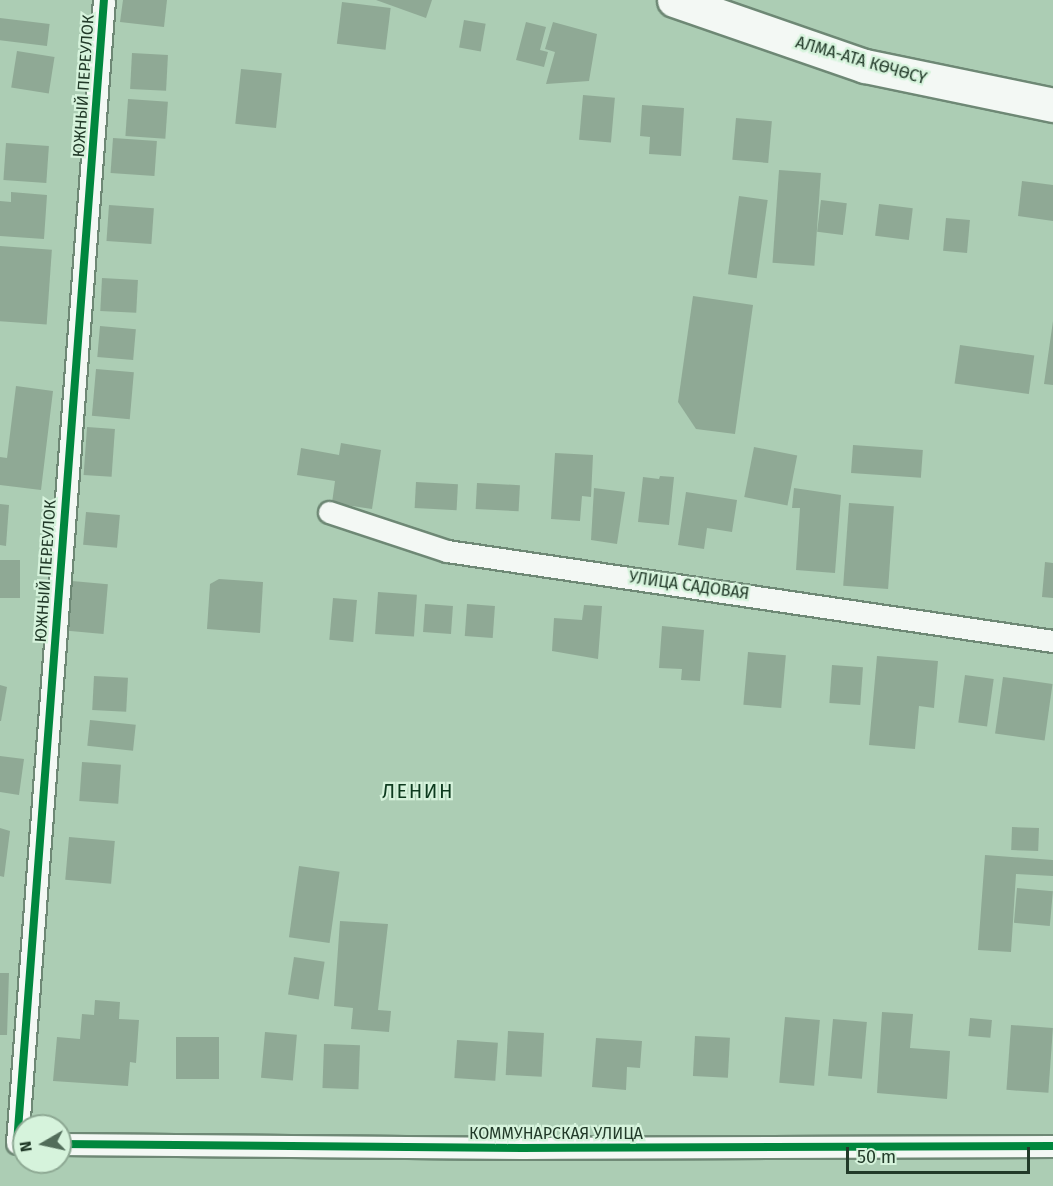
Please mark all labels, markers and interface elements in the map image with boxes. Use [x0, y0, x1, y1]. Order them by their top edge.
street label: ЮЖНЫЙ ПЕРЕУЛОК [69, 14, 99, 158]
street label: АЛМА-АТА КӨЧӨСҮ [793, 33, 929, 89]
street label: ЮЖНЫЙ ПЕРЕУЛОК [31, 499, 61, 643]
street label: УЛИЦА САДОВАЯ [628, 568, 750, 604]
district label: ЛЕНИН [382, 779, 454, 803]
north arrow [12, 1114, 72, 1174]
street label: КОММУНАРСКАЯ УЛИЦА [469, 1124, 643, 1144]
scale bar [849, 1135, 1034, 1173]
text: N [15, 1140, 36, 1153]
text: 50 m [857, 1146, 896, 1168]

